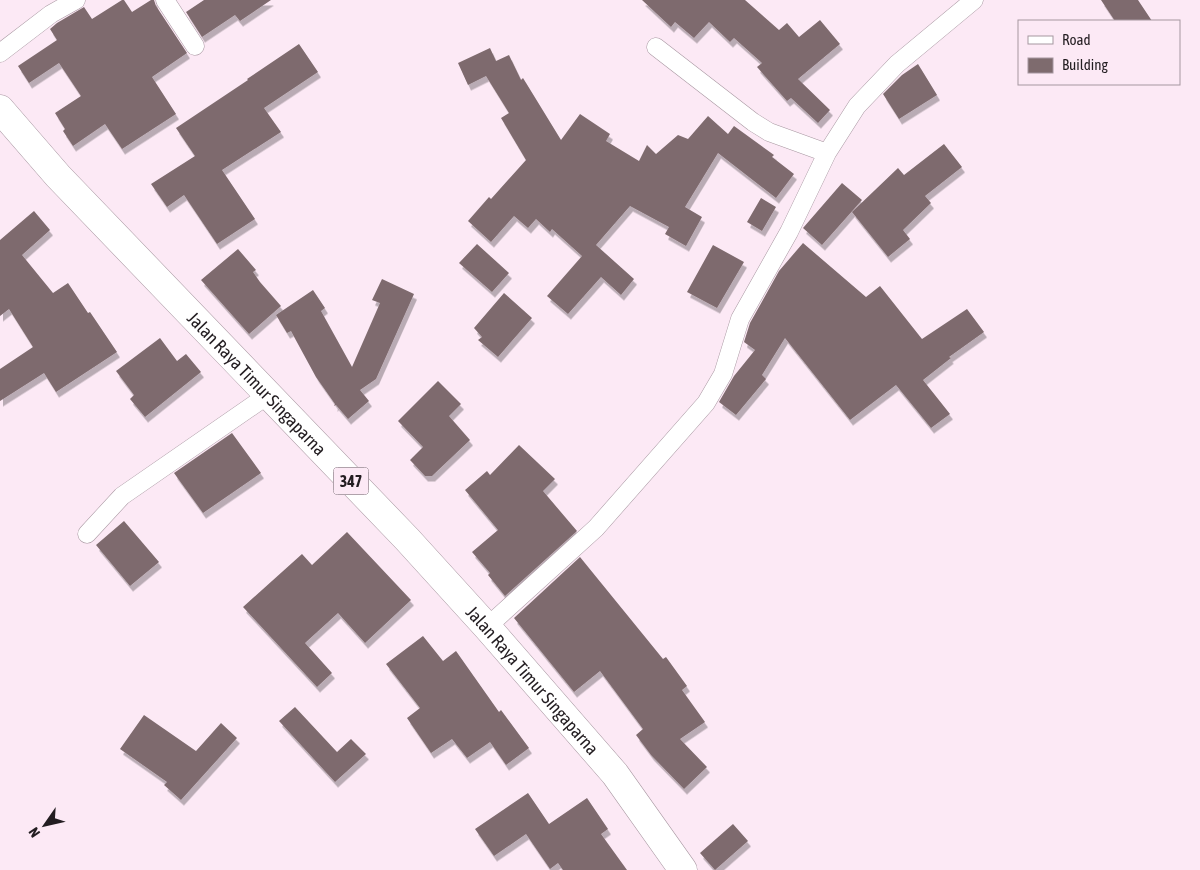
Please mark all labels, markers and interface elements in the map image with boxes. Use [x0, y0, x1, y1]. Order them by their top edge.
legend [1018, 20, 1180, 85]
text: Road [1062, 31, 1091, 48]
text: Building [1062, 56, 1108, 73]
street label: Jalan Raya Timur Singaparna [184, 307, 331, 459]
road number: 347 [334, 468, 368, 494]
street label: Jalan Raya Timur Singaparna [462, 601, 603, 759]
north arrow [20, 800, 70, 850]
text: N [25, 824, 43, 840]

